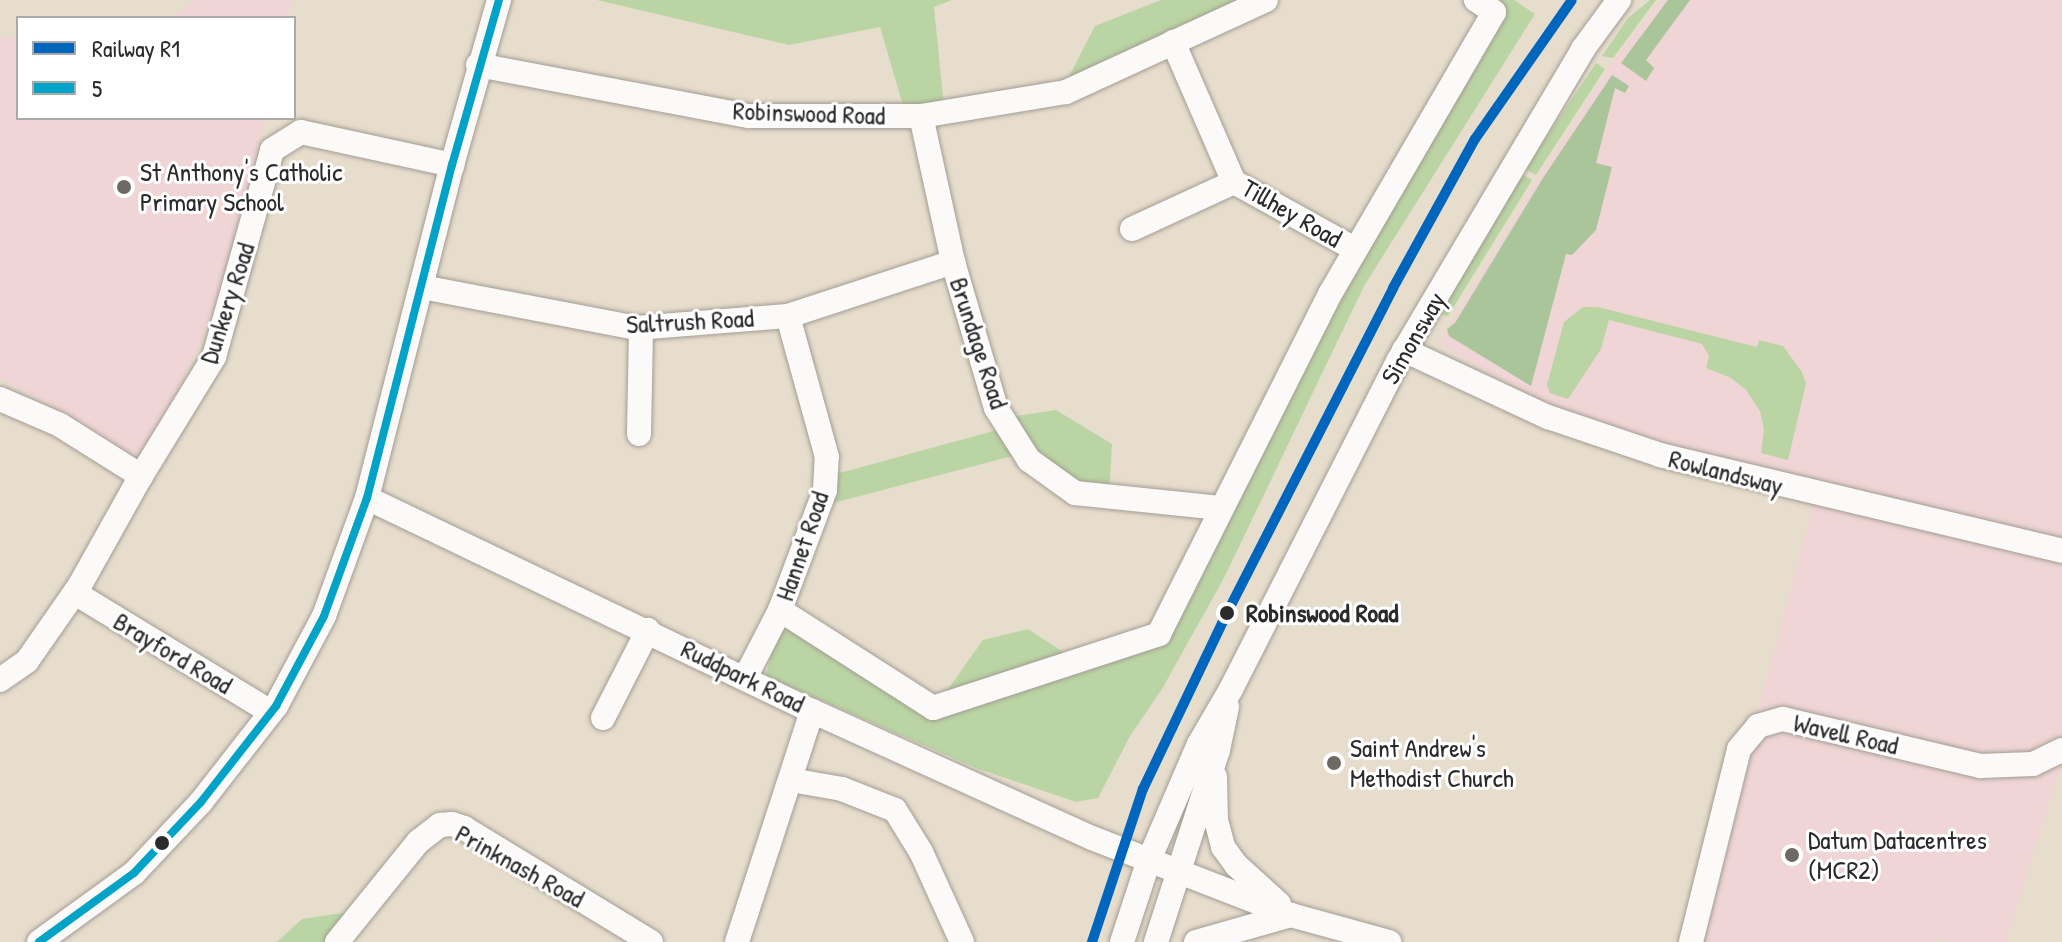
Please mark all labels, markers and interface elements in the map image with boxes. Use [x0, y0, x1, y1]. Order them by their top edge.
legend [16, 16, 296, 120]
text: Railway R1 [92, 32, 180, 64]
text: 5 [92, 72, 102, 104]
street label: Robinswood Road [732, 95, 886, 131]
place label: St Anthony's Catholic Primary School [140, 156, 342, 218]
street label: Tillhey Road [1237, 172, 1347, 254]
marker: St Anthony's Catholic Primary School [115, 178, 133, 196]
street label: Dunkery Road [193, 239, 261, 367]
street label: Brundage Road [943, 273, 1015, 413]
street label: Simonsway [1374, 287, 1452, 389]
street label: Saltrush Road [625, 302, 755, 340]
street label: Rowlandsway [1666, 443, 1786, 501]
street label: Hannet Road [769, 487, 835, 605]
place label: Robinswood Road [1246, 597, 1398, 629]
marker: Robinswood Road [1215, 601, 1239, 625]
street label: Brayford Road [108, 605, 238, 701]
street label: Ruddpark Road [676, 633, 810, 719]
street label: Wavell Road [1790, 707, 1902, 761]
place label: Saint Andrew's Methodist Church [1350, 732, 1514, 794]
marker: Saint Andrew's Methodist Church [1325, 754, 1343, 772]
street label: Prinknash Road [450, 818, 590, 914]
place label: Datum Datacentres (MCR2) [1808, 824, 1987, 886]
unlabelled marker [154, 835, 170, 851]
marker: Datum Datacentres (MCR2) [1783, 846, 1801, 864]

